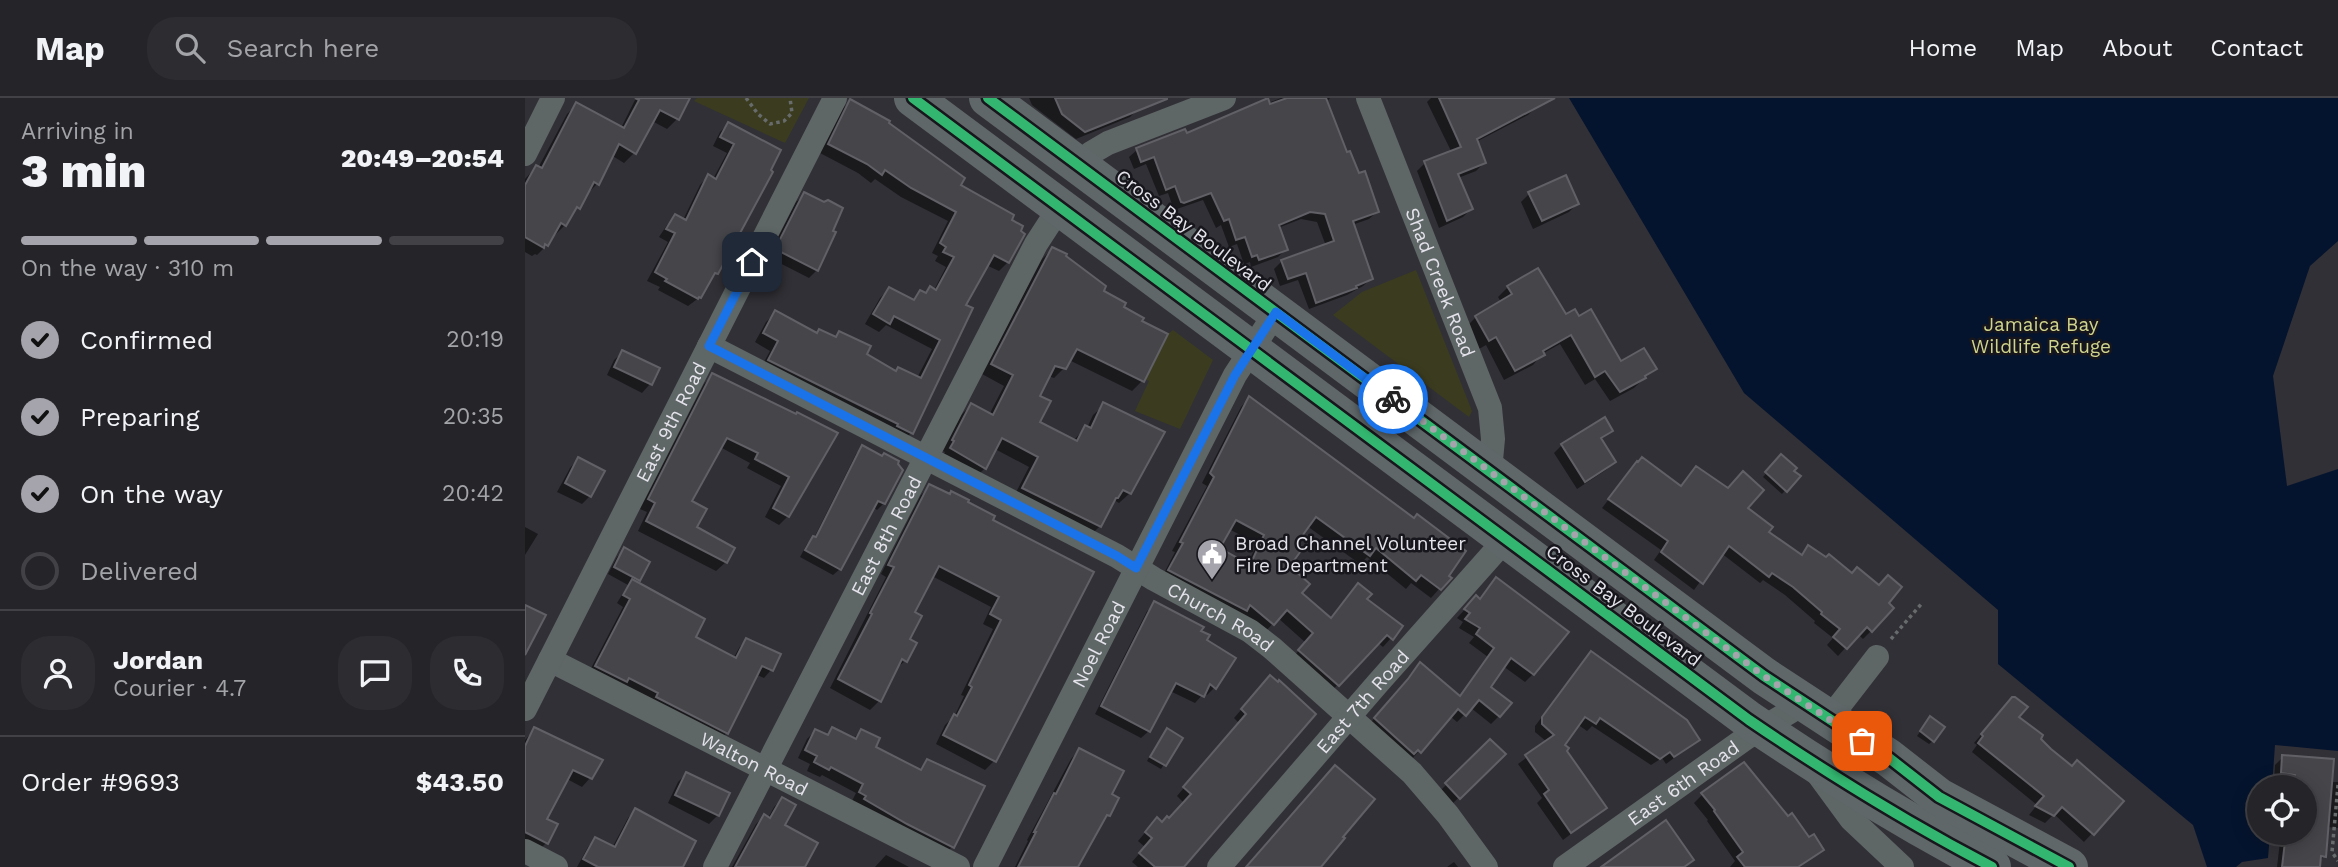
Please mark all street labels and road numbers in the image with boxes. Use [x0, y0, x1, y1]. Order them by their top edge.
street label: Cross Bay Boulevard [1111, 164, 1276, 296]
street label: Shad Creek Road [1400, 204, 1480, 361]
street label: East 9th Road [631, 358, 711, 486]
street label: East 8th Road [846, 472, 927, 599]
street label: Cross Bay Boulevard [1541, 539, 1706, 671]
street label: Church Road [1163, 577, 1278, 657]
street label: Noel Road [1067, 597, 1130, 692]
street label: East 7th Road [1311, 645, 1414, 758]
street label: Walton Road [696, 727, 812, 801]
street label: East 6th Road [1623, 736, 1744, 831]

